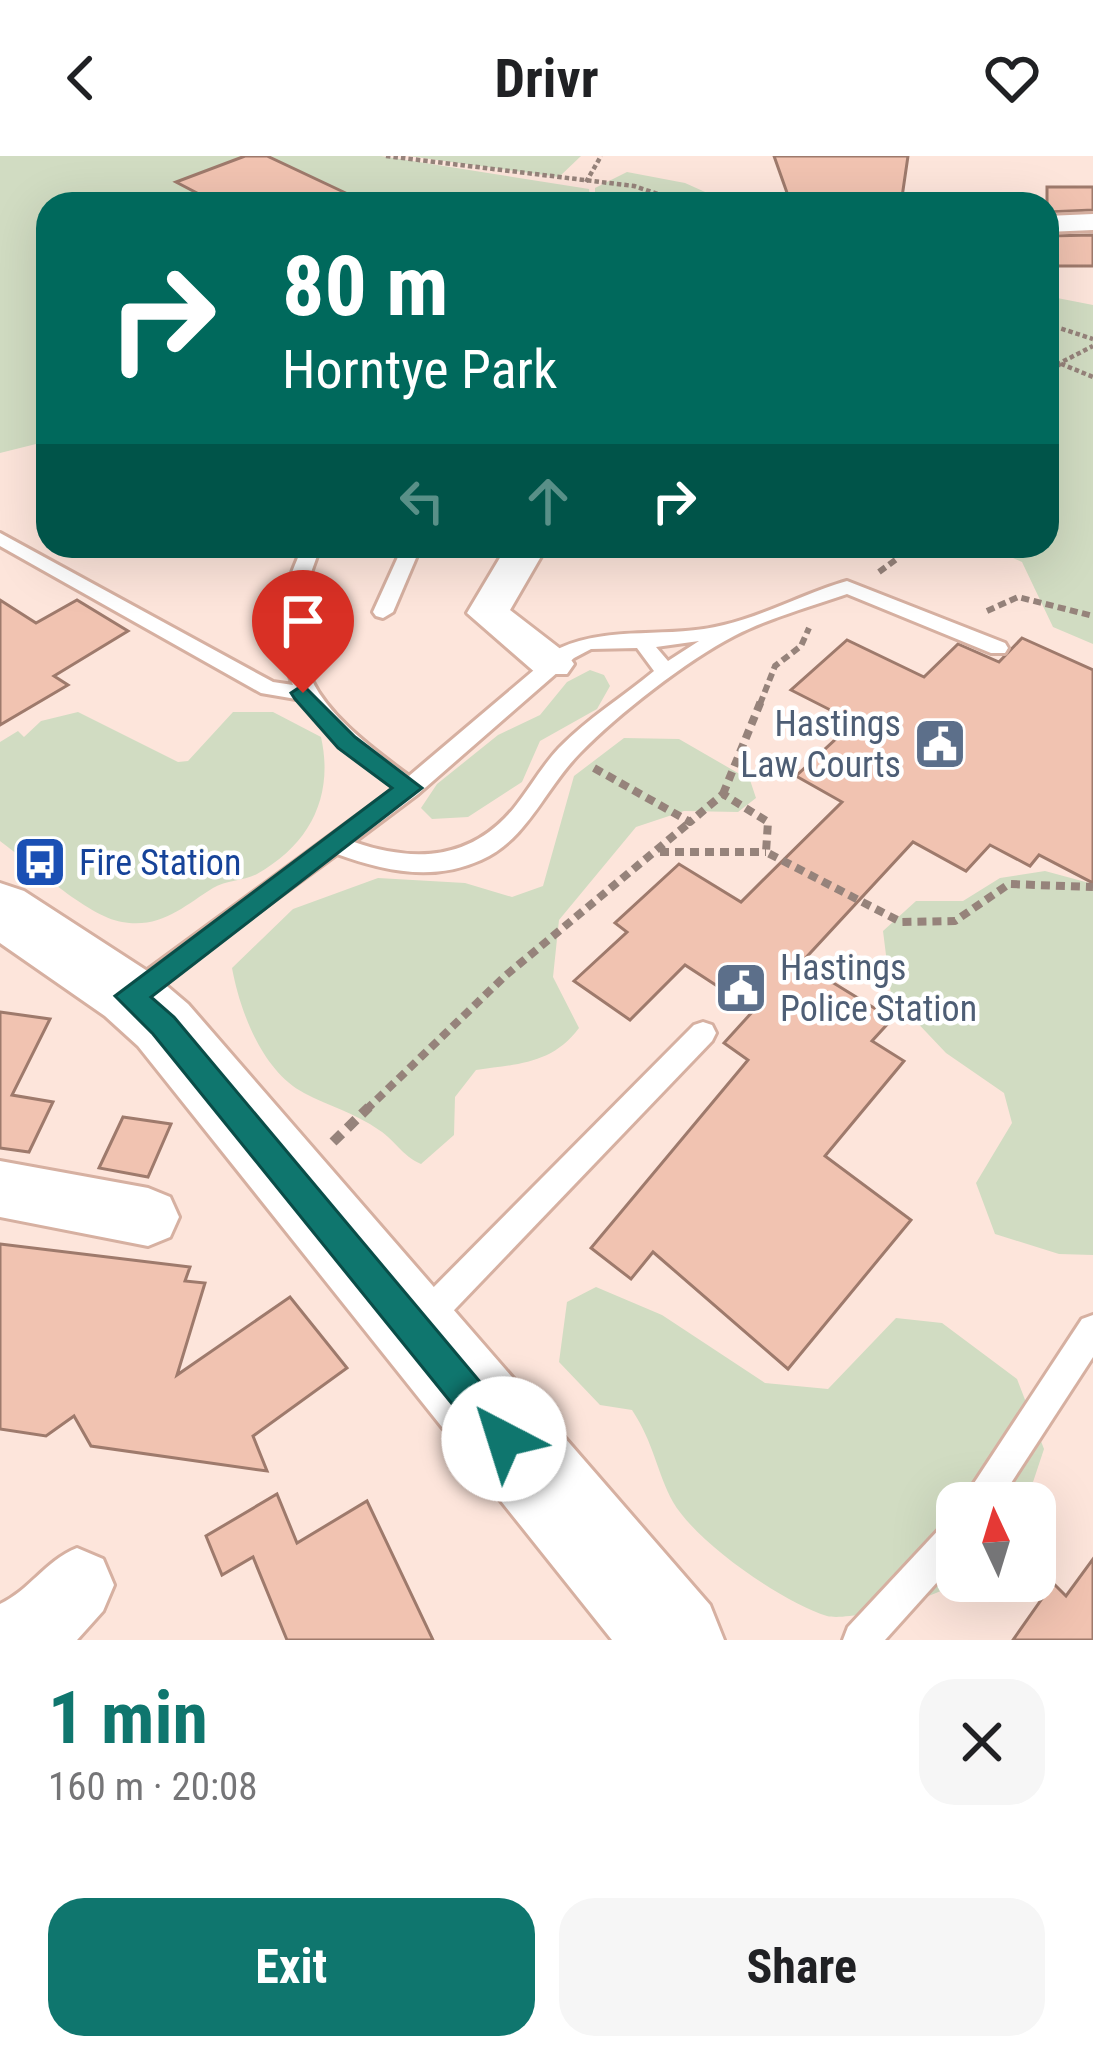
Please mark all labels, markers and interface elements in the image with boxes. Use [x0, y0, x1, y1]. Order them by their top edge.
icon: back [48, 45, 114, 111]
icon: heart [979, 45, 1045, 111]
text: Drivr [494, 47, 599, 110]
text: 80 m [282, 237, 449, 336]
icon: right [84, 240, 240, 396]
text: Horntye Park [282, 338, 557, 401]
icon: left [389, 468, 455, 534]
icon: ahead [515, 468, 581, 534]
icon: right [641, 468, 707, 534]
pin [252, 570, 354, 693]
icon: arrive [270, 588, 336, 654]
place label: Hastings Law Courts [740, 703, 901, 786]
public building icon: Hastings Law Courts [912, 716, 968, 772]
bus stop icon: Fire Station [12, 834, 68, 890]
place label: Fire Station [79, 842, 241, 884]
place label: Hastings Police Station [780, 947, 977, 1030]
public building icon: Hastings Police Station [713, 960, 769, 1016]
position arrow [441, 1376, 567, 1502]
north arrow [936, 1482, 1056, 1602]
map controls [936, 1482, 1056, 1602]
text: 1 min [48, 1676, 208, 1761]
button: close [919, 1679, 1045, 1805]
text: 160 m · 20:08 [48, 1764, 258, 1810]
button: Exit [48, 1898, 535, 2036]
button: Share [559, 1898, 1045, 2036]

